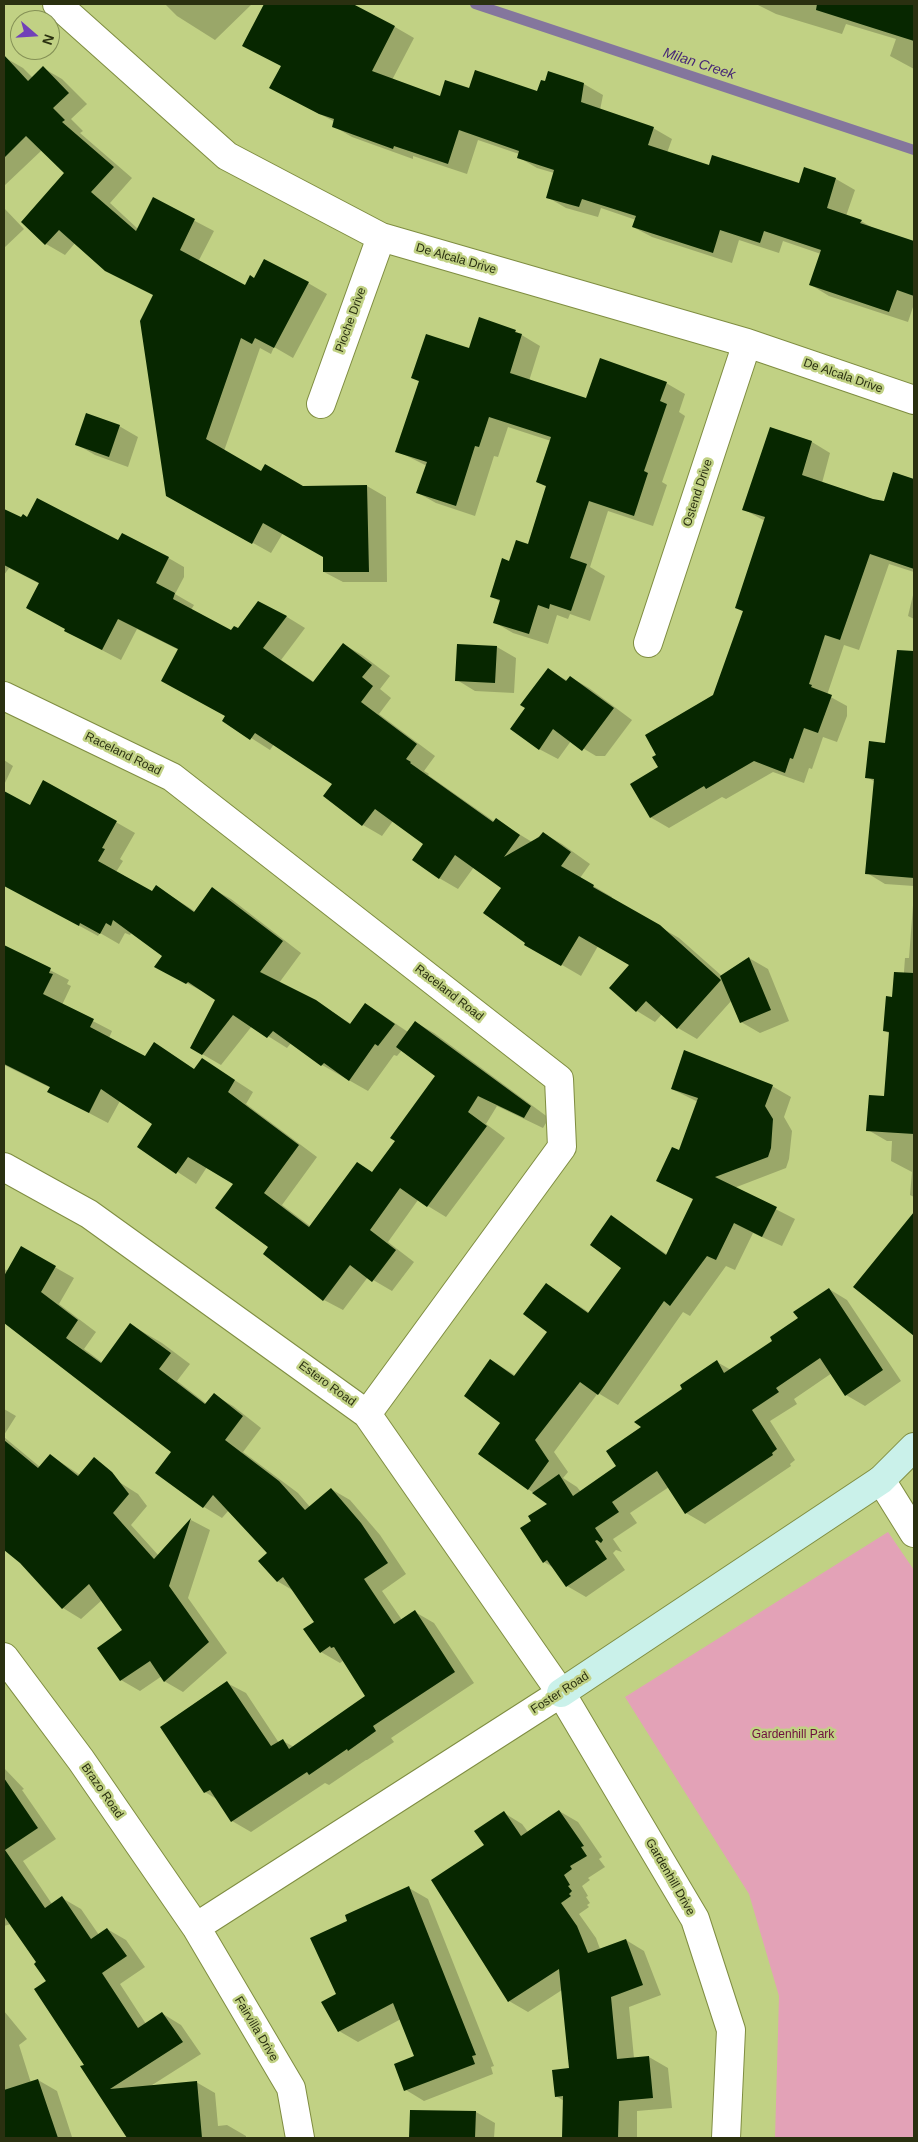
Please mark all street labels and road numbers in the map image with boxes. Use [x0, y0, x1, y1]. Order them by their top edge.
street label: De Alcala Drive [414, 241, 498, 277]
street label: Pioche Drive [333, 286, 369, 354]
street label: De Alcala Drive [802, 356, 884, 396]
street label: Ostend Drive [680, 457, 716, 529]
street label: Raceland Road [83, 729, 163, 779]
street label: Raceland Road [412, 962, 486, 1024]
street label: Estero Road [296, 1359, 358, 1409]
street label: Foster Road [528, 1669, 592, 1717]
street label: Brazo Road [78, 1761, 126, 1821]
street label: Gardenhill Drive [642, 1836, 698, 1918]
street label: Fairvilla Drive [231, 1994, 281, 2064]

